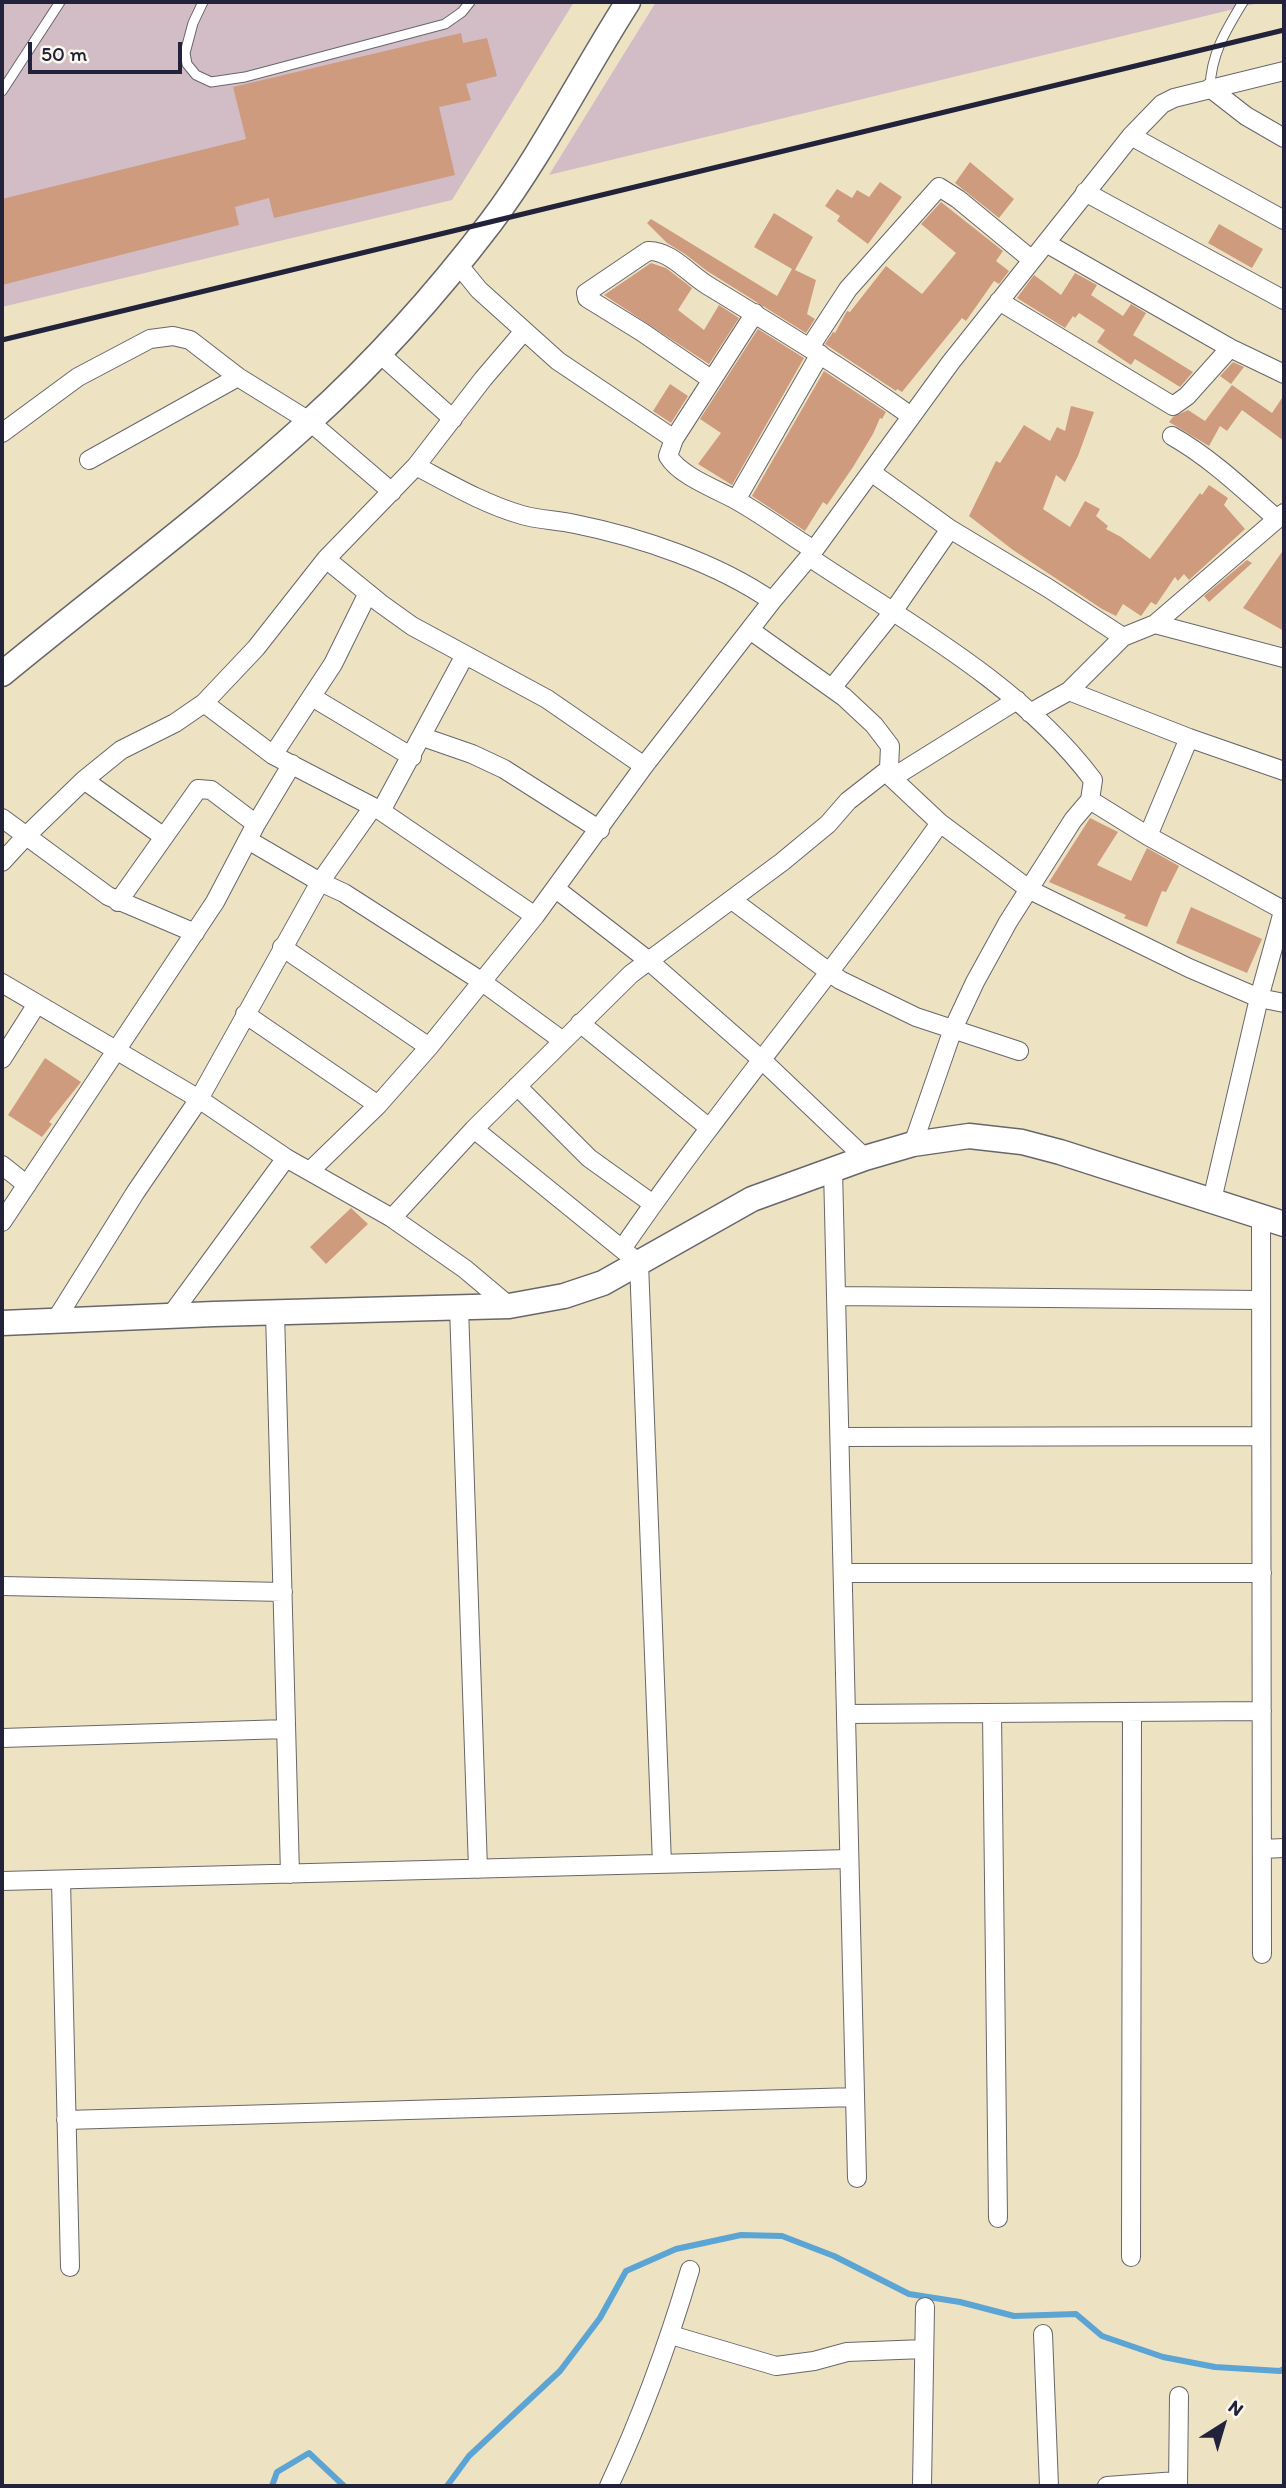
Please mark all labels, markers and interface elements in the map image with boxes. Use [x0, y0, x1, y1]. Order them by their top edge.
scale bar [32, 28, 186, 72]
text: 50 m [41, 41, 87, 66]
north arrow [1188, 2390, 1258, 2460]
text: N [1224, 2395, 1248, 2421]

